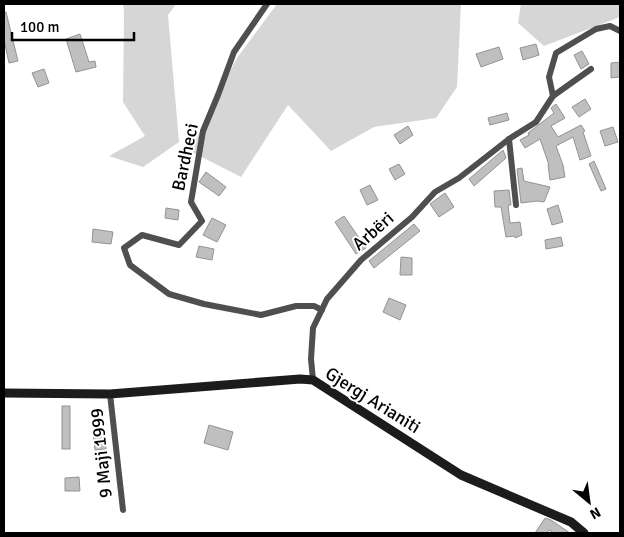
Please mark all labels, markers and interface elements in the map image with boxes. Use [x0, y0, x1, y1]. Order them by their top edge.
scale bar [12, 10, 135, 42]
text: 100 m [20, 18, 60, 36]
street label: Bardheci [167, 121, 203, 193]
street label: Arbëri [348, 207, 398, 255]
street label: Gjergj Arianiti [321, 362, 425, 438]
street label: 9 Maji 1999 [85, 407, 117, 499]
north arrow [564, 477, 614, 527]
text: N [587, 503, 603, 523]

